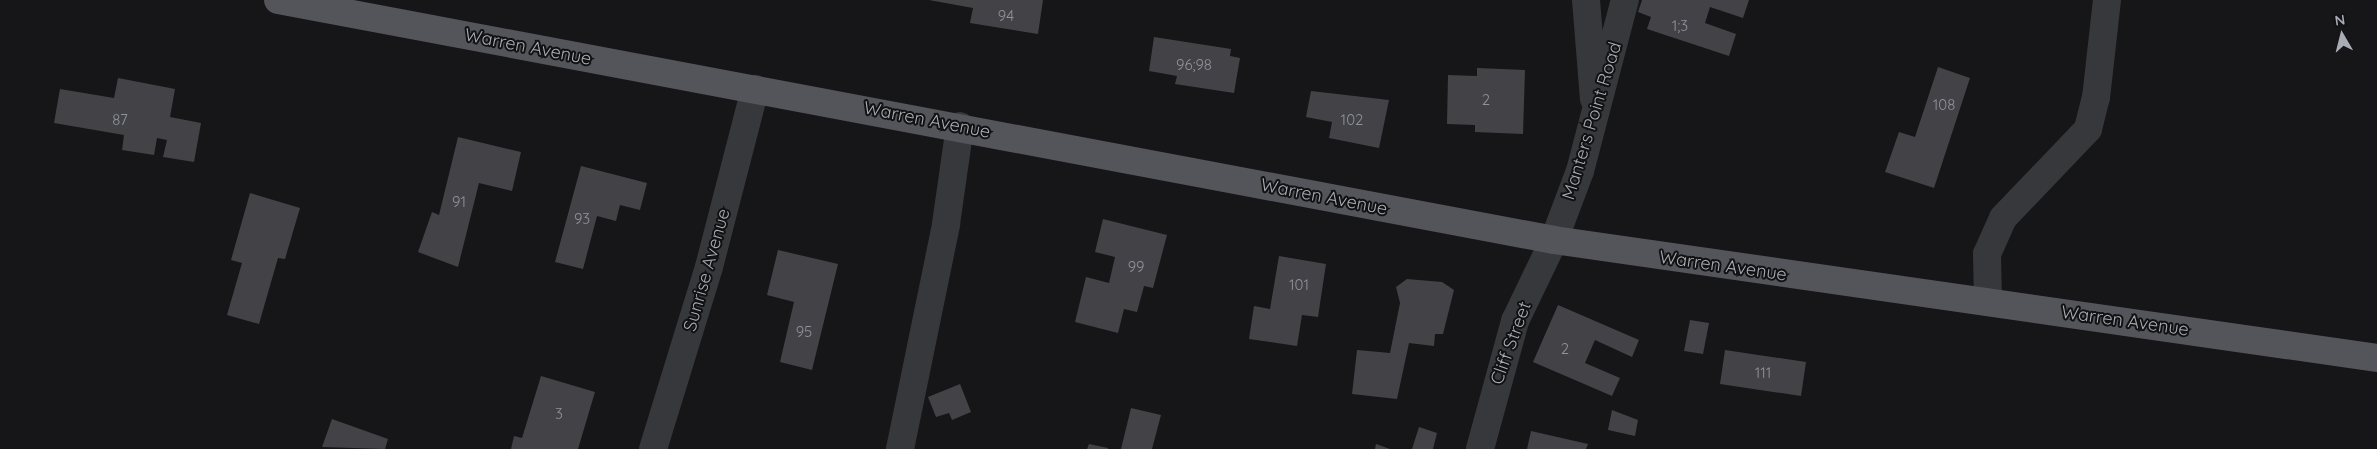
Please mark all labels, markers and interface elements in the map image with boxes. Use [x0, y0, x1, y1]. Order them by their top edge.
house number: 94 [998, 7, 1014, 25]
north arrow [2317, 10, 2367, 60]
text: N [2334, 11, 2346, 30]
house number: 1;3 [1672, 17, 1688, 35]
street label: Warren Avenue [463, 24, 593, 70]
street label: Manters Point Road [1558, 39, 1626, 203]
house number: 96;98 [1176, 56, 1212, 74]
house number: 2 [1482, 91, 1490, 109]
house number: 108 [1933, 96, 1955, 114]
street label: Warren Avenue [862, 97, 992, 143]
house number: 87 [112, 111, 128, 129]
house number: 102 [1341, 111, 1363, 129]
street label: Warren Avenue [1259, 174, 1389, 220]
house number: 91 [452, 193, 466, 211]
street label: Sunrise Avenue [679, 206, 735, 334]
house number: 93 [574, 210, 590, 228]
street label: Warren Avenue [1658, 246, 1788, 286]
house number: 99 [1128, 258, 1144, 276]
house number: 101 [1289, 276, 1309, 294]
street label: Cliff Street [1486, 299, 1536, 387]
street label: Warren Avenue [2060, 301, 2190, 341]
house number: 95 [796, 323, 812, 341]
house number: 2 [1561, 340, 1569, 358]
house number: 111 [1755, 364, 1771, 382]
house number: 3 [555, 405, 563, 423]

